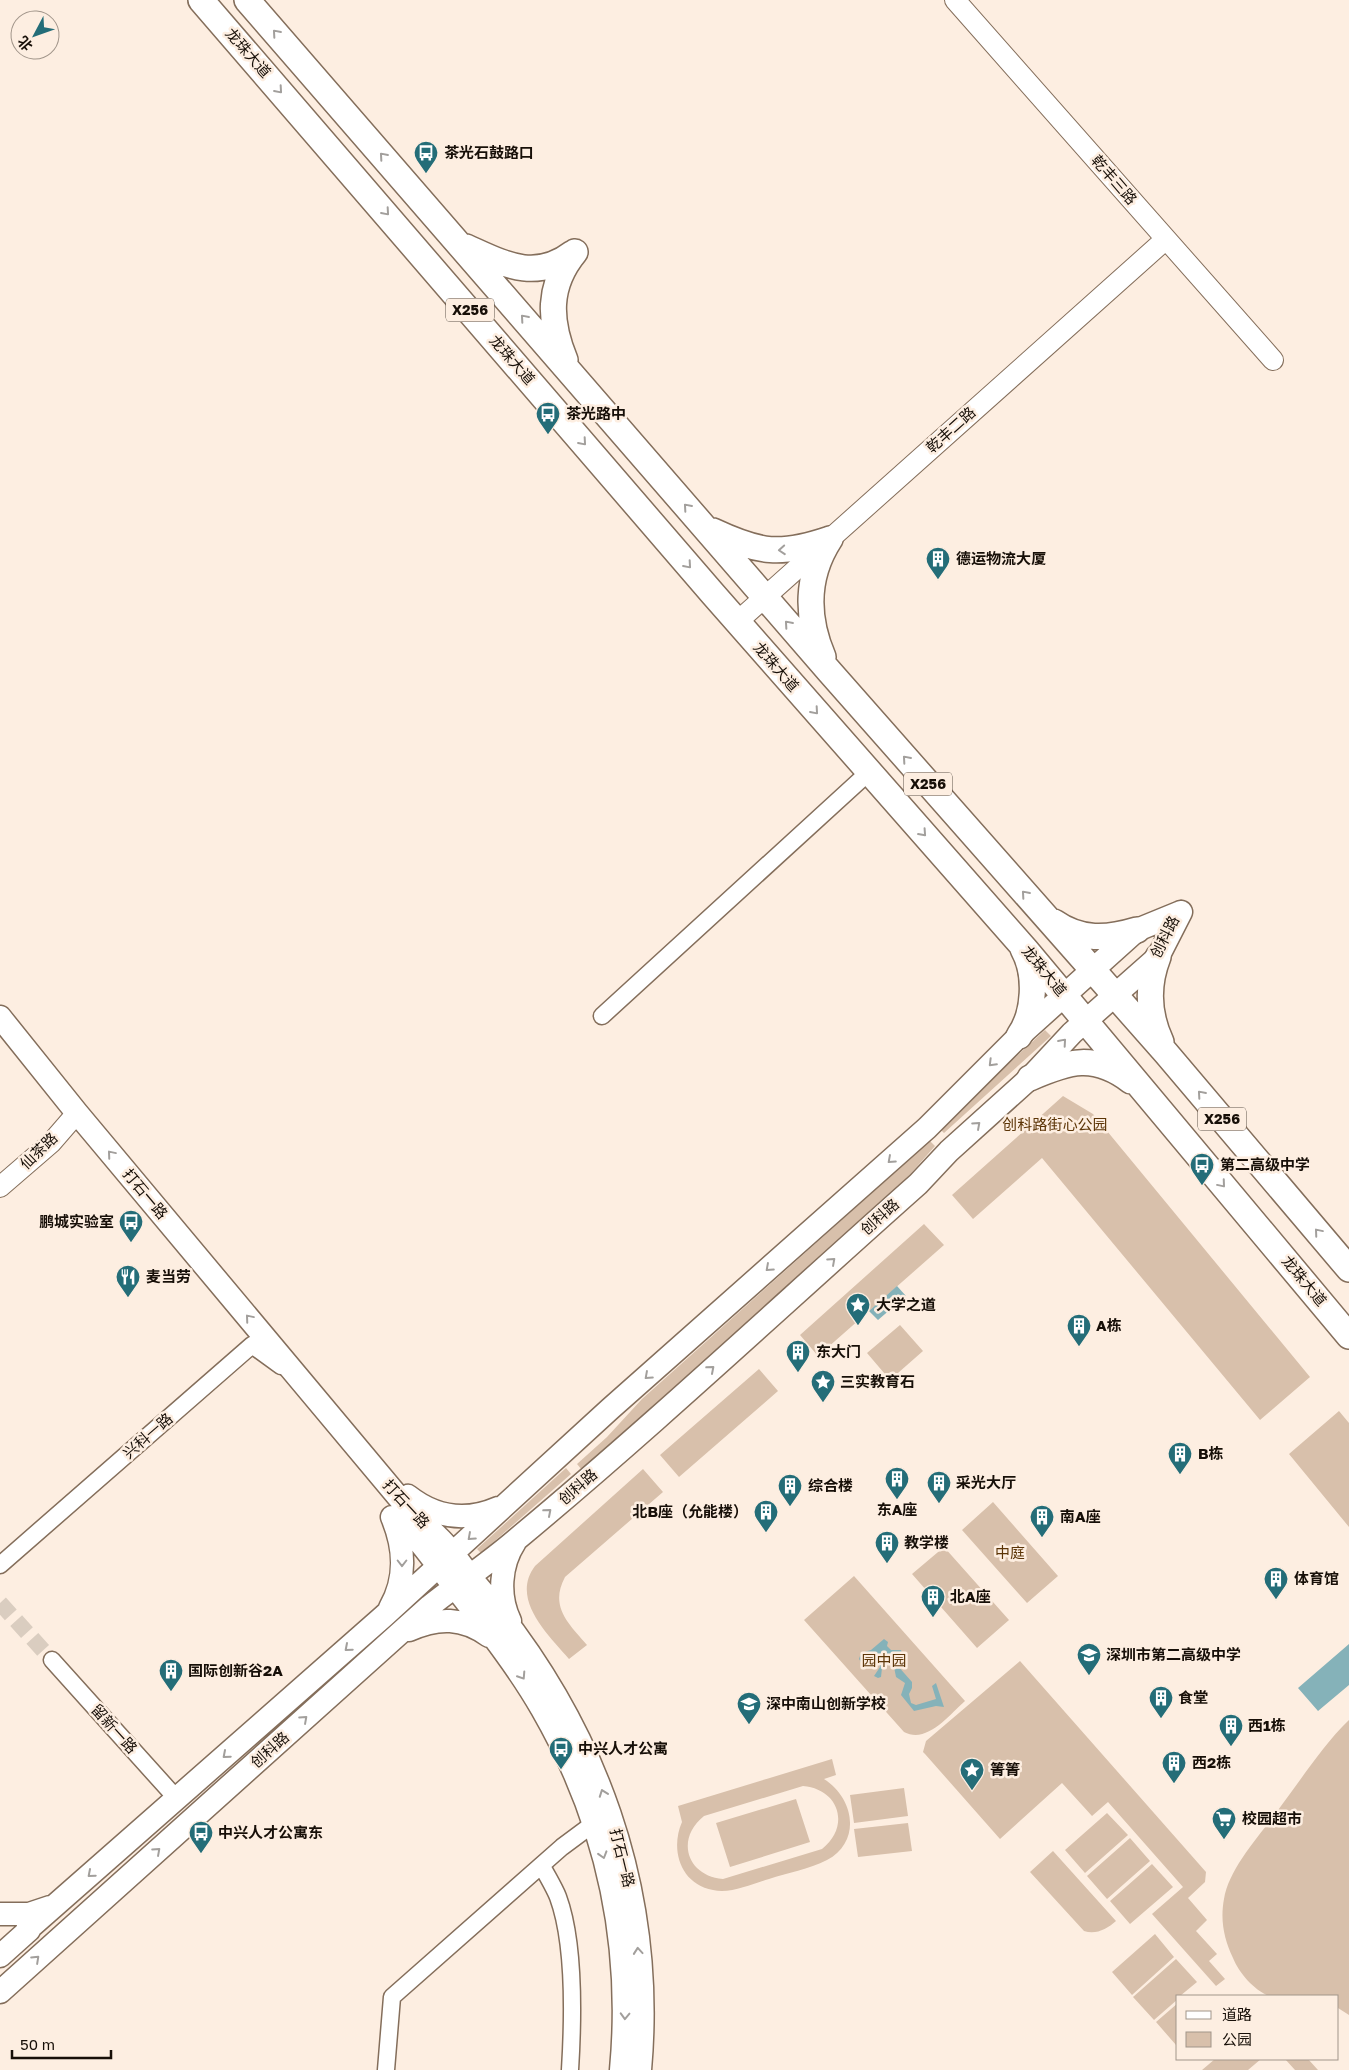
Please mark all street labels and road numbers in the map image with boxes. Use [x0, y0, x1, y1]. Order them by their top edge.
street label: 龙珠大道 [222, 24, 275, 81]
street label: 乾丰三路 [1088, 151, 1141, 208]
road number: X256 [446, 298, 494, 322]
street label: 龙珠大道 [486, 331, 539, 388]
street label: 乾丰二路 [922, 402, 979, 456]
street label: 龙珠大道 [750, 638, 803, 695]
road number: X256 [904, 772, 952, 796]
street label: 创科路 [1146, 912, 1182, 961]
street label: 龙珠大道 [1019, 942, 1071, 999]
road number: X256 [1198, 1108, 1246, 1130]
street label: 仙茶路 [16, 1128, 61, 1172]
street label: 打石一路 [120, 1165, 172, 1222]
street label: 创科路 [857, 1195, 902, 1238]
street label: 龙珠大道 [1279, 1252, 1331, 1309]
street label: 兴科一路 [119, 1409, 176, 1462]
street label: 创科路 [554, 1465, 600, 1508]
street label: 打石一路 [380, 1475, 434, 1531]
street label: 留新一路 [88, 1700, 142, 1757]
street label: 创科路 [247, 1728, 292, 1771]
street label: 打石一路 [607, 1826, 639, 1889]

